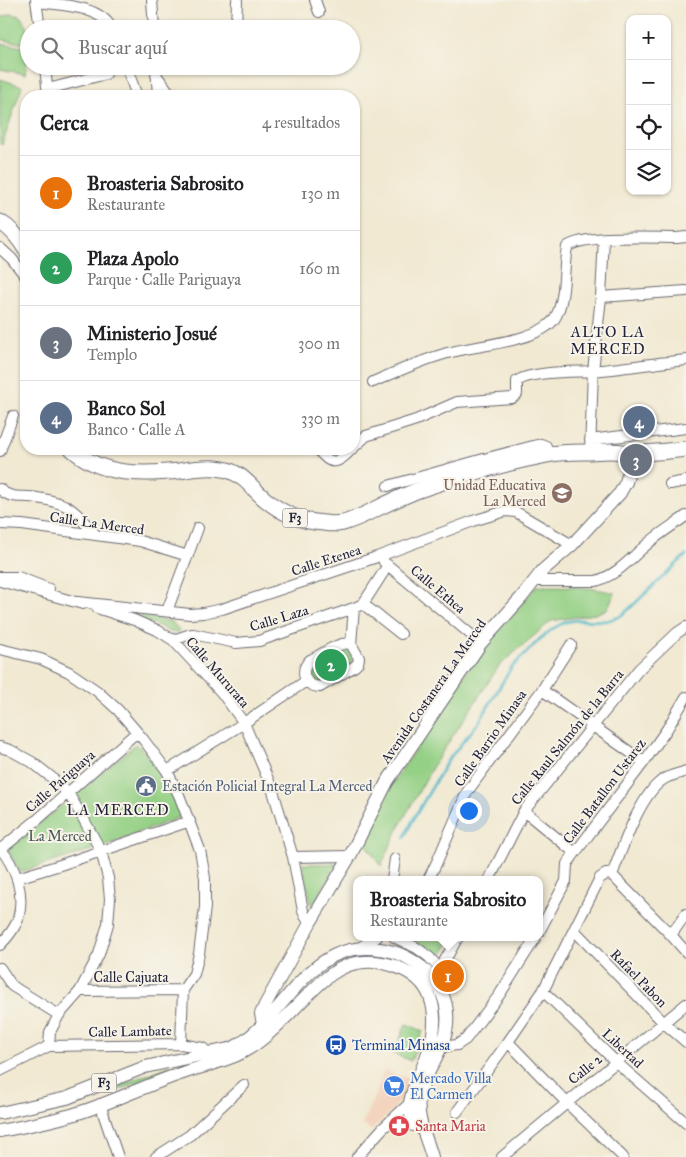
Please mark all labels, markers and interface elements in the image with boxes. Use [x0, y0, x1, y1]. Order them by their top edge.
map controls [626, 15, 671, 195]
button: + [626, 15, 671, 60]
search box [20, 20, 360, 75]
icon: search [38, 34, 66, 62]
text: Buscar aquí [78, 36, 167, 59]
button: − [626, 60, 671, 105]
button: locate [626, 105, 671, 150]
text: Cerca [40, 110, 89, 136]
text: 4 resultados [262, 113, 340, 132]
button: layers [626, 150, 671, 195]
text: Broasteria Sabrosito [87, 172, 244, 195]
text: 1 [53, 184, 59, 203]
text: 130 m [301, 184, 340, 203]
text: Restaurante [87, 195, 165, 214]
text: Plaza Apolo [87, 247, 179, 270]
text: 2 [52, 259, 60, 278]
text: 160 m [299, 259, 340, 278]
text: Parque · Calle Pariguaya [87, 270, 241, 289]
text: Ministerio Josué [87, 322, 217, 345]
district label: ALTO LA MERCED [570, 323, 646, 358]
text: 3 [53, 334, 59, 353]
text: 300 m [298, 334, 340, 353]
text: Templo [87, 345, 137, 364]
text: Banco Sol [87, 397, 165, 420]
pin: 4 [623, 403, 655, 441]
text: 4 [52, 409, 60, 428]
text: 330 m [301, 409, 340, 428]
text: Banco · Calle A [87, 420, 185, 439]
pin: 3 [620, 441, 652, 479]
place label: Unidad Educativa La Merced [443, 477, 546, 510]
school or university icon: Unidad Educativa La Merced [550, 481, 574, 505]
street label: Calle La Merced [49, 508, 145, 539]
road number: F3 [282, 508, 308, 528]
street label: Calle Etenea [289, 541, 363, 580]
street label: Calle Ethea [407, 562, 469, 617]
street label: Calle Laza [248, 601, 311, 635]
street label: Avenida Costanera La Merced [376, 616, 490, 768]
street label: Calle Mururata [182, 633, 253, 711]
pin: 2 [315, 646, 347, 684]
street label: Calle Raul Salmón de la Barra [508, 666, 627, 808]
street label: Calle Barrio Minasa [451, 687, 530, 790]
street label: Calle Batallon Ustarez [559, 735, 650, 847]
street label: Calle Pariguaya [22, 746, 99, 816]
public building icon: Estación Policial Integral La Merced [134, 774, 158, 798]
place label: Estación Policial Integral La Merced [162, 778, 372, 795]
your location [456, 798, 482, 824]
district label: LA MERCED [66, 801, 170, 819]
park label: La Merced [28, 828, 92, 845]
popup [353, 876, 543, 941]
text: Broasteria Sabrosito [370, 888, 526, 911]
text: Restaurante [370, 911, 448, 930]
street label: Rafael Pabon [607, 946, 671, 1011]
pin: 1 [432, 957, 464, 995]
street label: Calle Cajuata [94, 969, 169, 986]
street label: Calle Lambate [88, 1022, 172, 1041]
street label: Libertad [599, 1025, 647, 1072]
bus stop icon: Terminal Minasa [324, 1033, 348, 1057]
place label: Terminal Minasa [352, 1037, 450, 1054]
street label: Calle 2 [565, 1051, 606, 1088]
place label: Mercado Villa El Carmen [410, 1070, 491, 1103]
road number: F3 [92, 1074, 116, 1092]
supermarket icon: Mercado Villa El Carmen [382, 1074, 406, 1098]
pharmacy icon: Santa Maria [387, 1114, 411, 1138]
place label: Santa Maria [415, 1118, 486, 1135]

